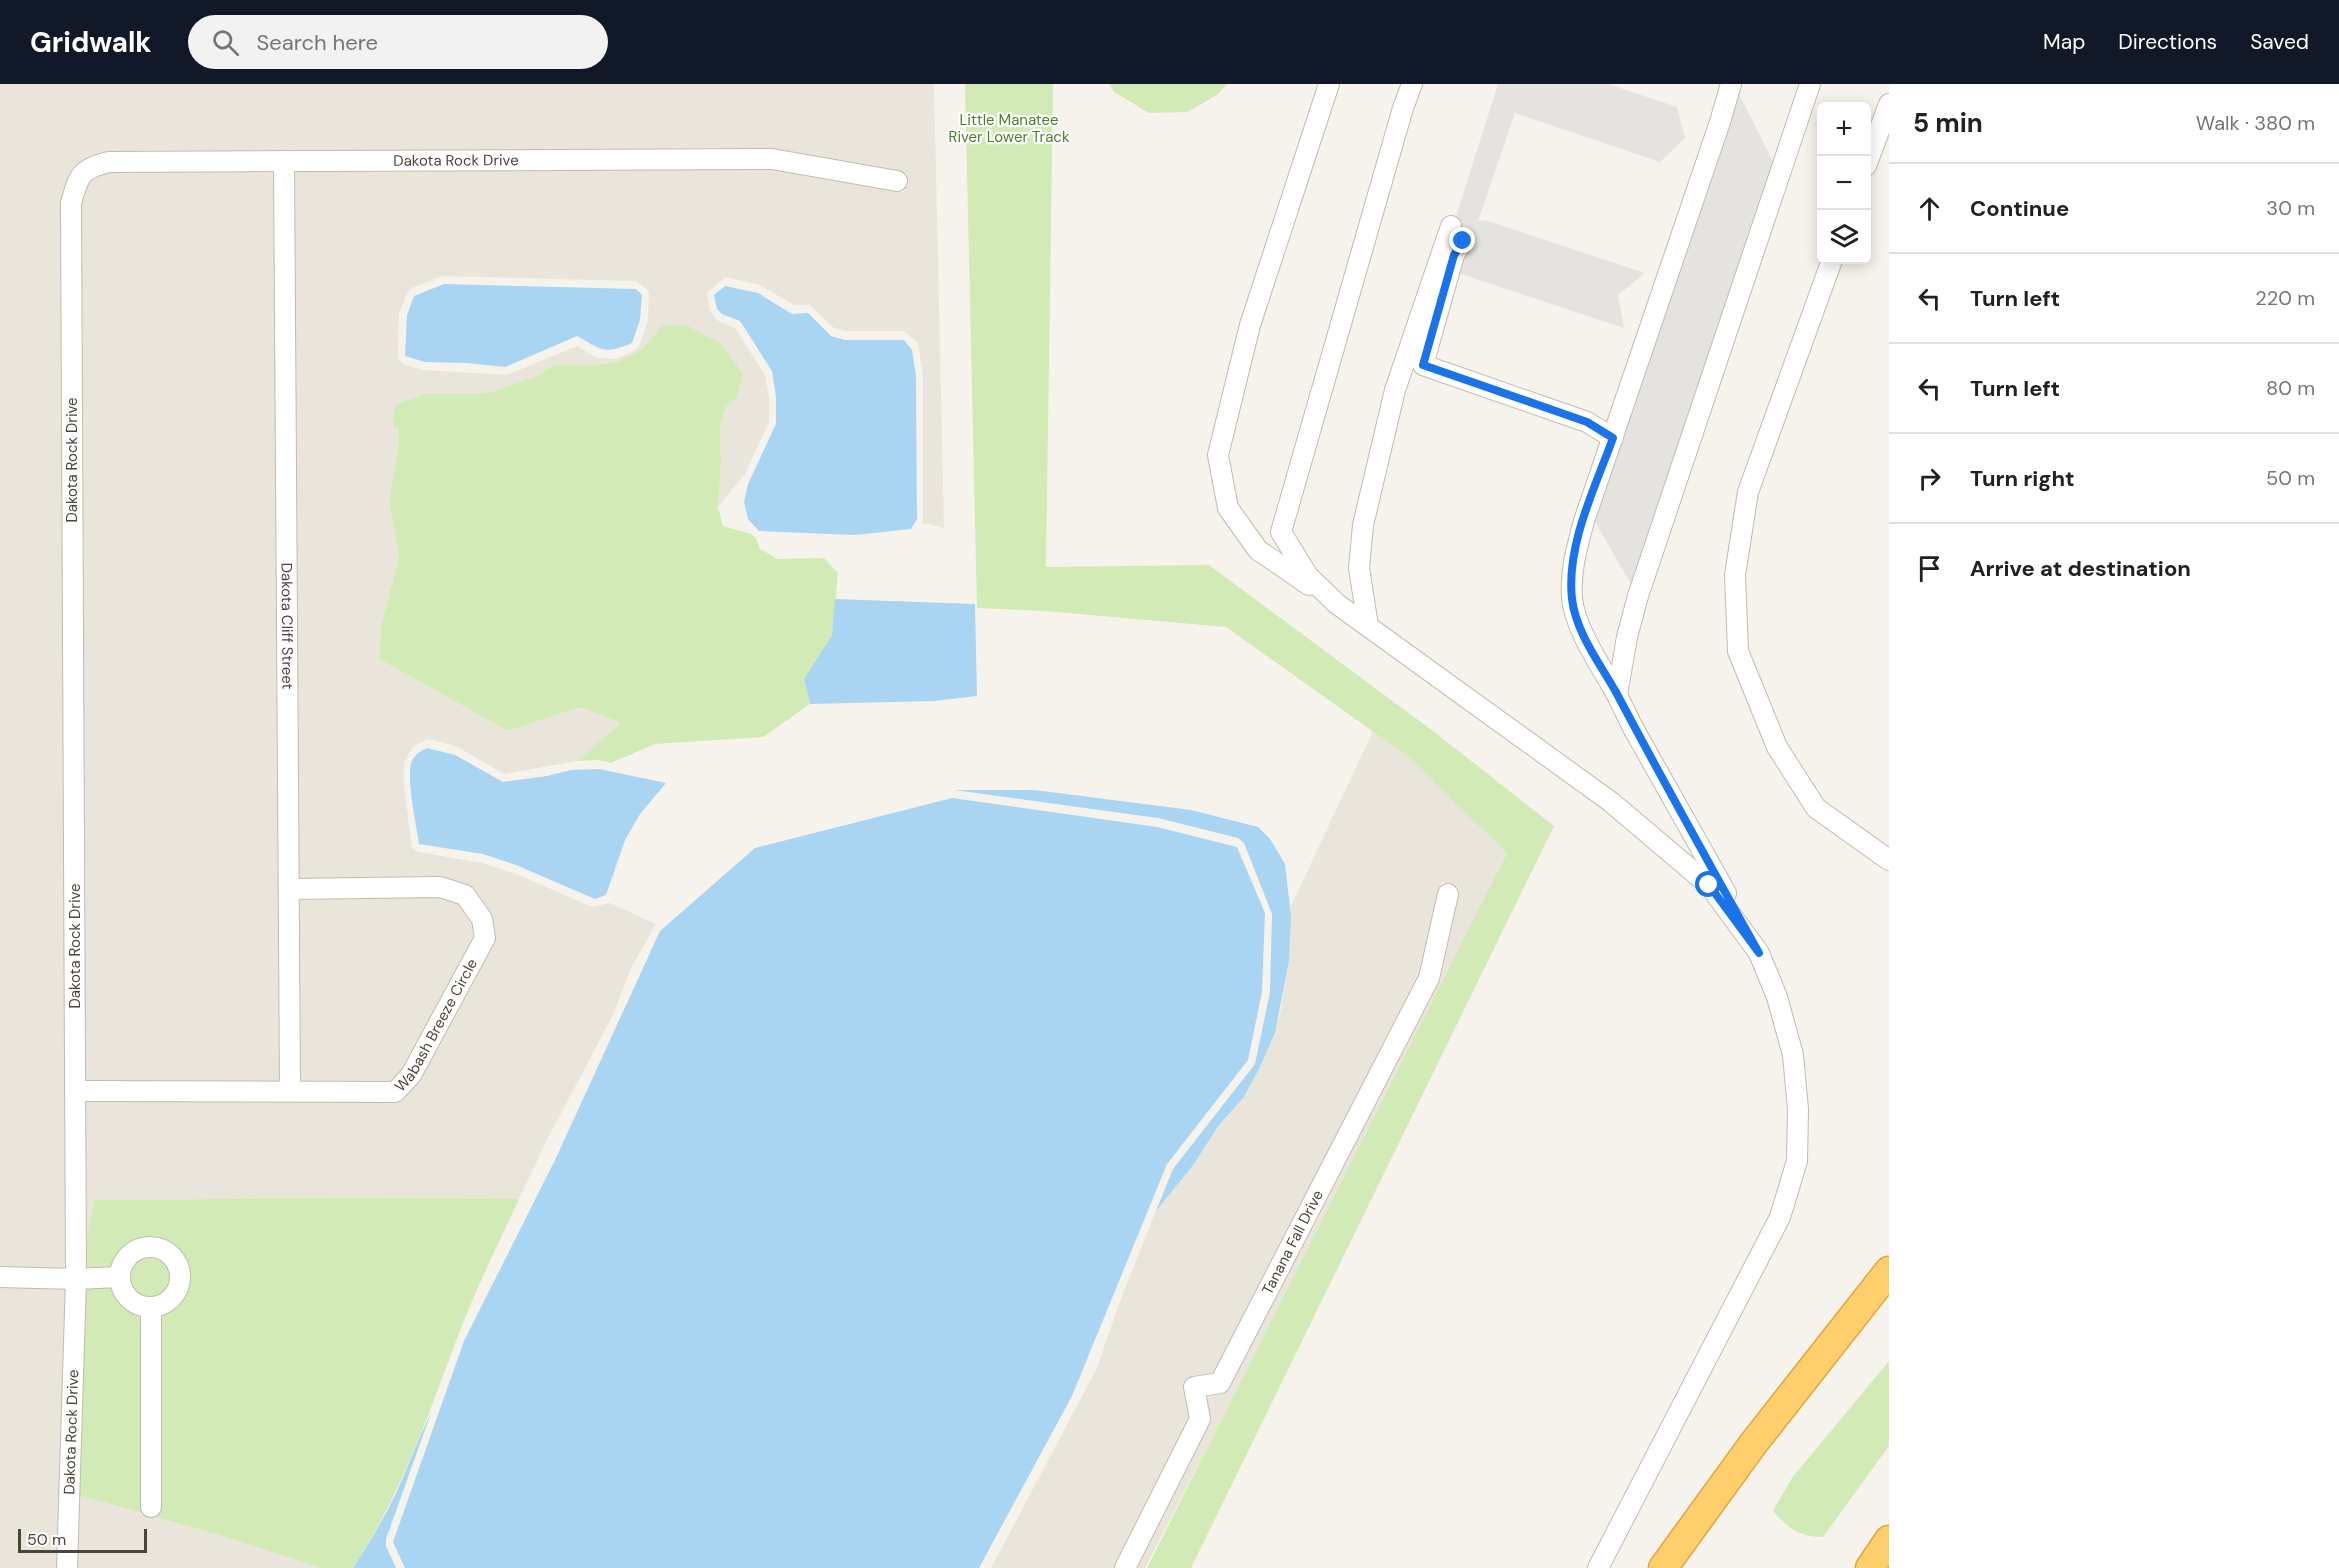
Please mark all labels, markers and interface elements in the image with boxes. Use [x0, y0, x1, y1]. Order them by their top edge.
search box [188, 15, 608, 69]
text: Gridwalk [30, 24, 152, 61]
icon: search [209, 26, 242, 59]
text: Search here [257, 28, 378, 57]
text: Map [2043, 28, 2085, 56]
text: Directions [2118, 28, 2217, 56]
text: Saved [2250, 28, 2309, 56]
map controls [1817, 102, 1871, 264]
button: + [1817, 102, 1871, 156]
text: 5 min [1913, 106, 1983, 140]
park label: Little Manatee River Lower Track [949, 110, 1070, 147]
text: Walk · 380 m [2196, 110, 2315, 136]
street label: Dakota Rock Drive [393, 150, 519, 171]
button: − [1817, 156, 1871, 210]
icon: ahead [1913, 192, 1946, 225]
text: Continue [1970, 194, 2069, 223]
text: 30 m [2266, 195, 2315, 221]
button: layers [1817, 210, 1871, 264]
route end [1449, 227, 1475, 253]
icon: left [1913, 282, 1946, 315]
text: Turn left [1970, 284, 2060, 313]
text: 220 m [2255, 285, 2315, 311]
icon: left [1913, 372, 1946, 405]
text: Turn left [1970, 374, 2060, 403]
text: 80 m [2266, 375, 2315, 401]
street label: Dakota Rock Drive [62, 397, 82, 523]
icon: right [1913, 462, 1946, 495]
text: Turn right [1970, 464, 2075, 493]
text: 50 m [2266, 465, 2315, 491]
icon: arrive [1913, 552, 1946, 585]
text: Arrive at destination [1970, 554, 2191, 583]
street label: Dakota Cliff Street [277, 563, 297, 690]
route start [1695, 871, 1721, 897]
street label: Dakota Rock Drive [65, 883, 85, 1009]
street label: Wabash Breeze Circle [390, 955, 482, 1096]
street label: Tanana Fall Drive [1257, 1187, 1328, 1298]
street label: Dakota Rock Drive [59, 1369, 83, 1495]
scale bar [18, 1526, 147, 1554]
text: 50 m [27, 1529, 66, 1550]

